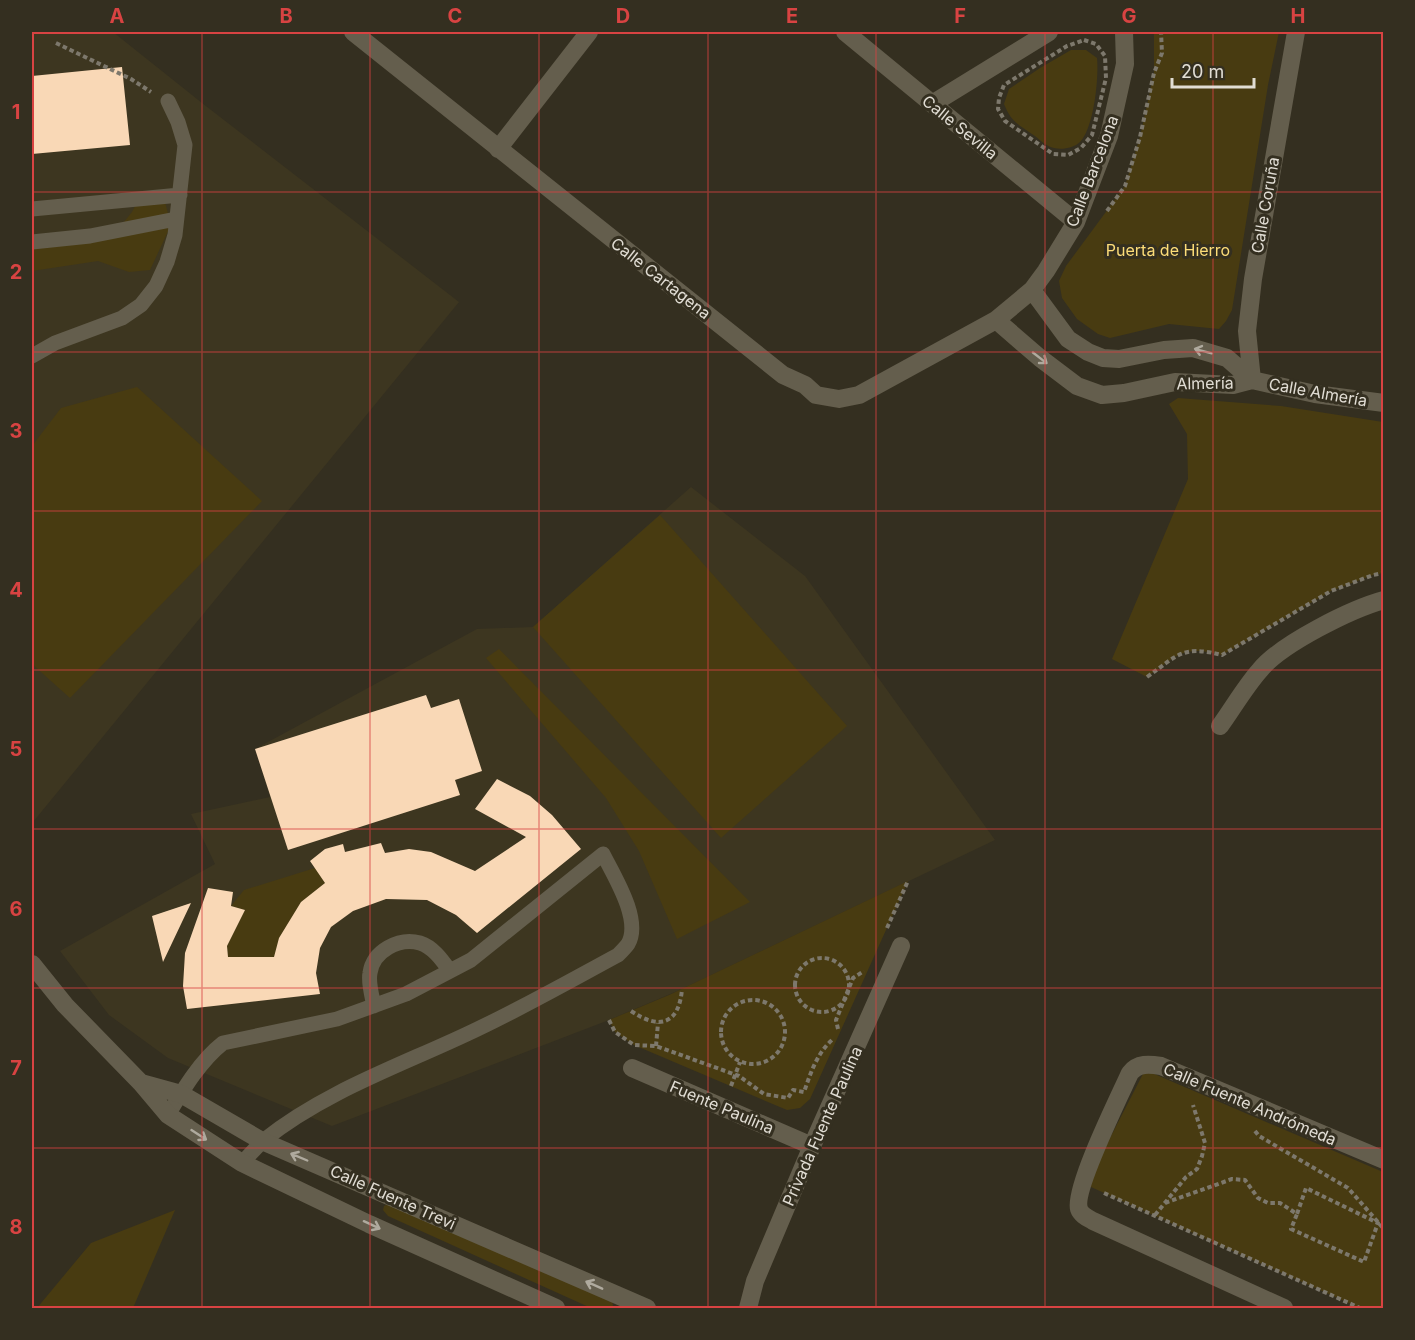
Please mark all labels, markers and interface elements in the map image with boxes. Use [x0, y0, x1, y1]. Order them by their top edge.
text: A [110, 4, 125, 28]
text: B [279, 4, 293, 28]
text: C [448, 4, 462, 28]
text: D [616, 4, 630, 28]
text: E [786, 4, 798, 28]
text: F [954, 4, 966, 28]
text: G [1121, 4, 1137, 28]
text: H [1291, 4, 1305, 28]
scale bar [1172, 51, 1254, 89]
text: 20 m [1181, 61, 1224, 82]
street label: Calle Sevilla [918, 91, 1002, 163]
text: 1 [12, 100, 20, 124]
street label: Calle Barcelona [1062, 112, 1122, 230]
street label: Calle Coruña [1247, 155, 1283, 255]
street label: Calle Cartagena [607, 233, 715, 323]
park label: Puerta de Hierro [1106, 240, 1230, 260]
text: 2 [10, 260, 22, 284]
one-way arrow [1193, 345, 1212, 357]
one-way arrow [1032, 352, 1048, 365]
street label: Almería [1176, 373, 1234, 393]
street label: Calle Almería [1267, 374, 1369, 410]
text: 3 [10, 419, 22, 443]
text: 4 [9, 578, 23, 602]
text: 5 [10, 737, 22, 761]
text: 6 [10, 897, 23, 921]
street label: Privada Fuente Paulina [778, 1043, 866, 1209]
text: 7 [10, 1056, 22, 1080]
street label: Calle Fuente Andrómeda [1160, 1058, 1340, 1150]
street label: Fuente Paulina [667, 1076, 777, 1138]
one-way arrow [190, 1129, 207, 1141]
one-way arrow [291, 1151, 309, 1162]
street label: Calle Fuente Trevi [327, 1160, 459, 1234]
text: 8 [9, 1215, 23, 1239]
one-way arrow [362, 1220, 380, 1232]
one-way arrow [585, 1279, 603, 1290]

